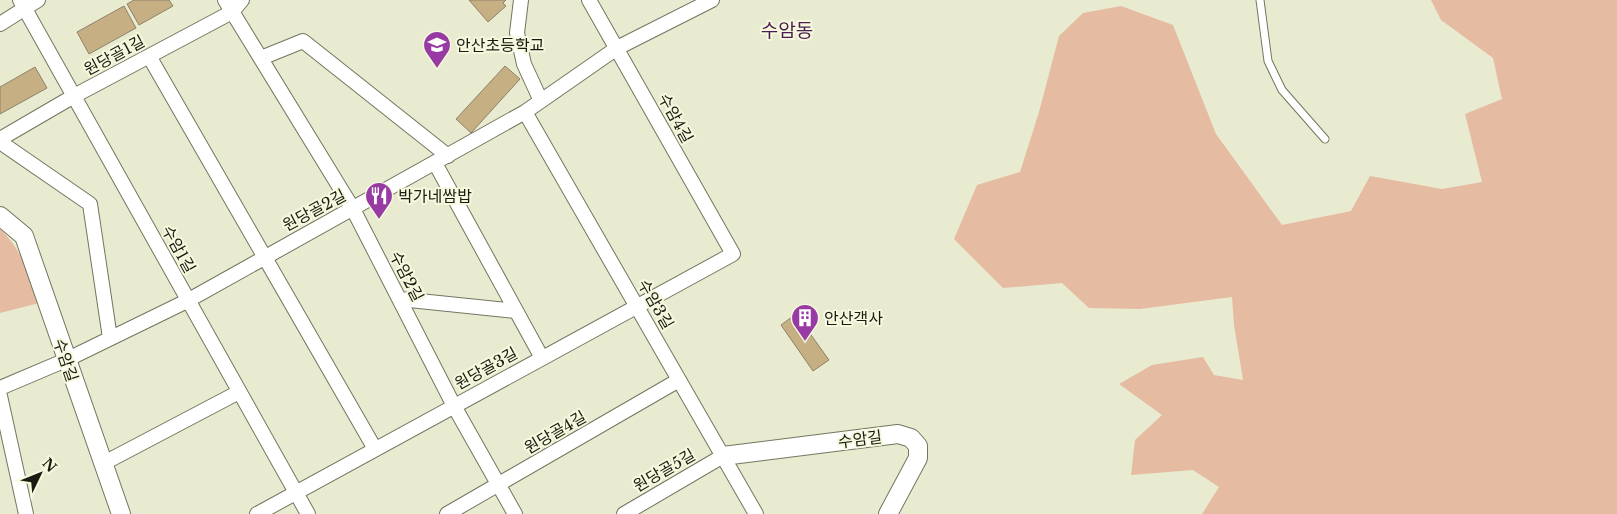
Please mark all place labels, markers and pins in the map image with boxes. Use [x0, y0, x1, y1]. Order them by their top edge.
school or university icon: 안산초등학교 [422, 30, 452, 69]
place label: 안산초등학교 [456, 35, 544, 55]
restaurant icon: 박가네쌈밥 [364, 181, 394, 220]
place label: 박가네쌈밥 [398, 186, 472, 206]
building icon: 안산객사 [790, 303, 820, 342]
place label: 안산객사 [824, 308, 883, 328]

